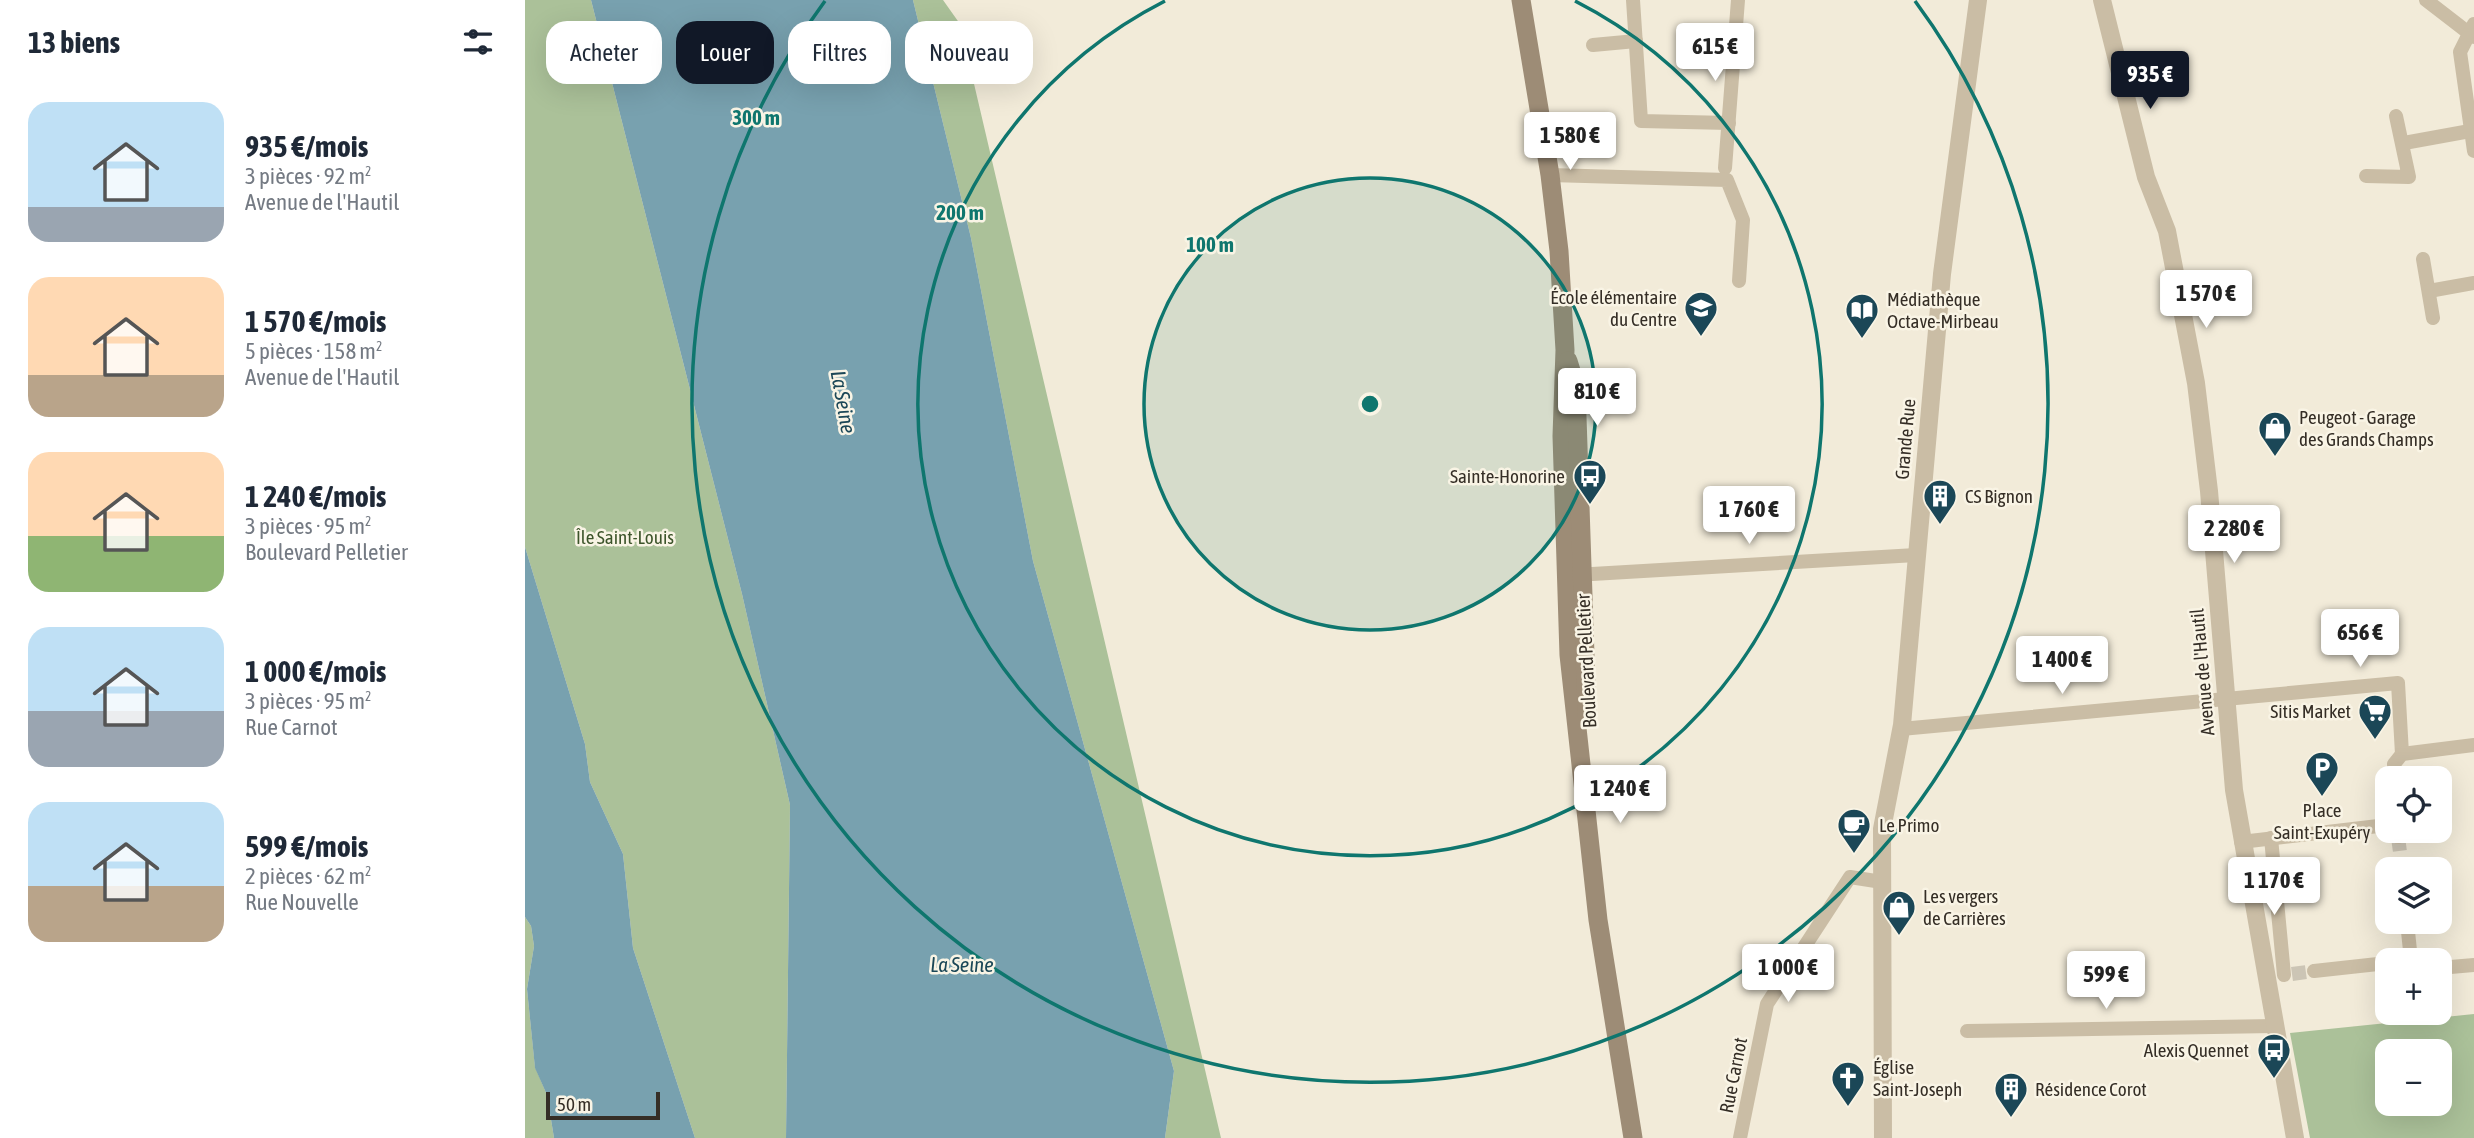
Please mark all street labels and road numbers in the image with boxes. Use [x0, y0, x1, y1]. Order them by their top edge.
street label: Grande Rue [1891, 398, 1919, 480]
street label: Boulevard Pelletier [1571, 593, 1601, 729]
street label: Avenue de l'Hautil [2185, 608, 2219, 736]
street label: Rue Carnot [1715, 1035, 1751, 1115]

